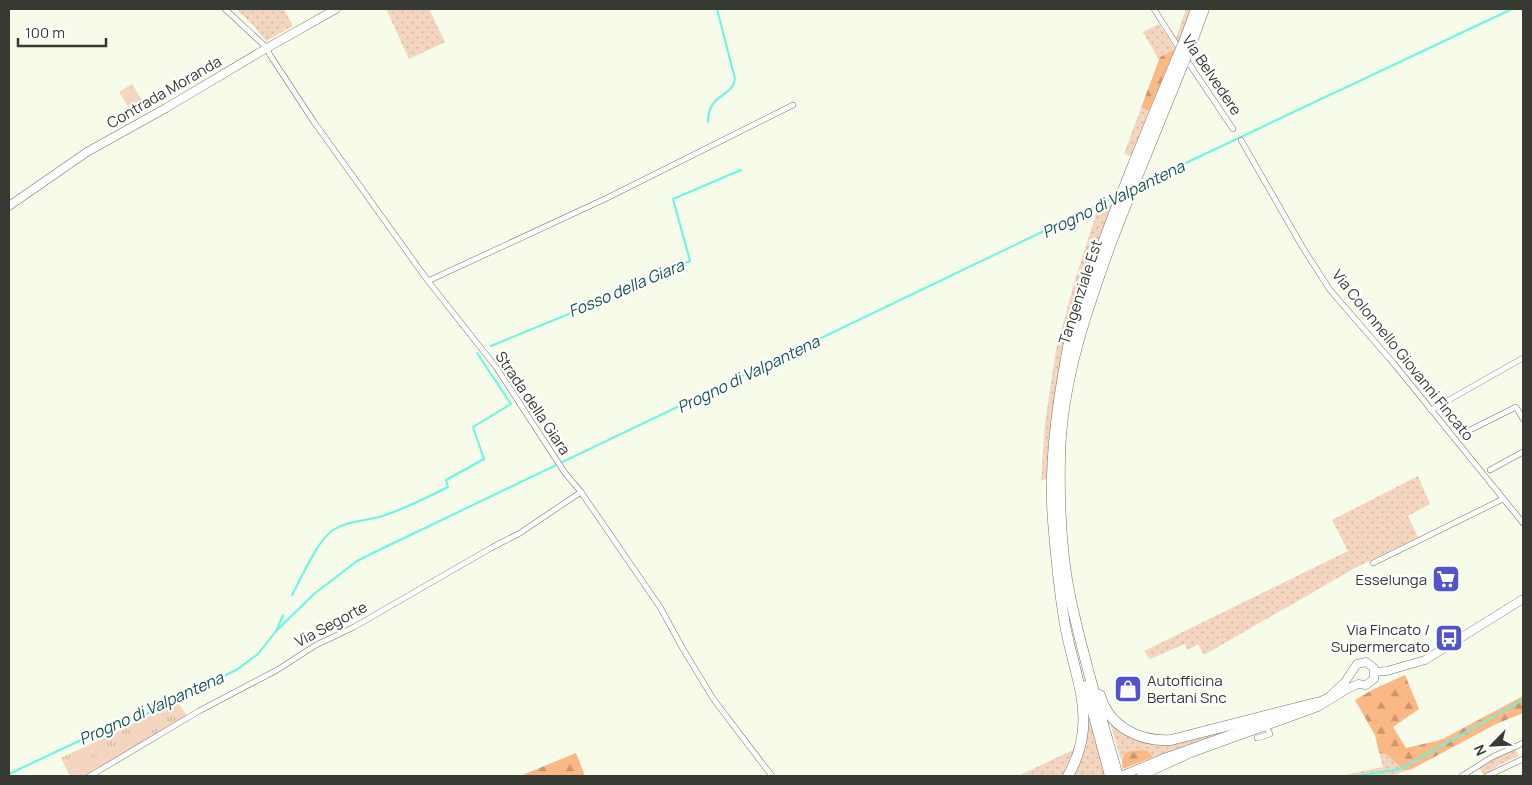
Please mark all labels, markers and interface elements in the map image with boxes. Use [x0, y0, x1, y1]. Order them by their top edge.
scale bar [18, 15, 105, 47]
text: 100 m [25, 22, 65, 43]
street label: Via Belvedere [1177, 31, 1247, 120]
street label: Contrada Moranda [103, 51, 225, 133]
water label: Progno di Valpantena [1038, 154, 1189, 243]
street label: Tangenziale Est [1053, 237, 1107, 347]
water label: Fosso della Giara [565, 253, 688, 322]
street label: Via Colonnello Giovanni Fincato [1327, 265, 1479, 445]
water label: Progno di Valpantena [673, 329, 824, 418]
street label: Strada della Giara [491, 347, 575, 459]
supermarket icon: Esselunga [1431, 564, 1461, 594]
place label: Esselunga [1355, 569, 1427, 590]
street label: Via Segorte [291, 596, 371, 652]
place label: Via Fincato / Supermercato [1331, 619, 1430, 657]
bus stop icon: Via Fincato / Supermercato [1434, 623, 1464, 653]
water label: Progno di Valpantena [75, 666, 228, 750]
place label: Autofficina Bertani Snc [1147, 670, 1227, 708]
shop icon: Autofficina Bertani Snc [1113, 674, 1143, 704]
north arrow [1467, 720, 1517, 770]
text: N [1469, 742, 1490, 759]

